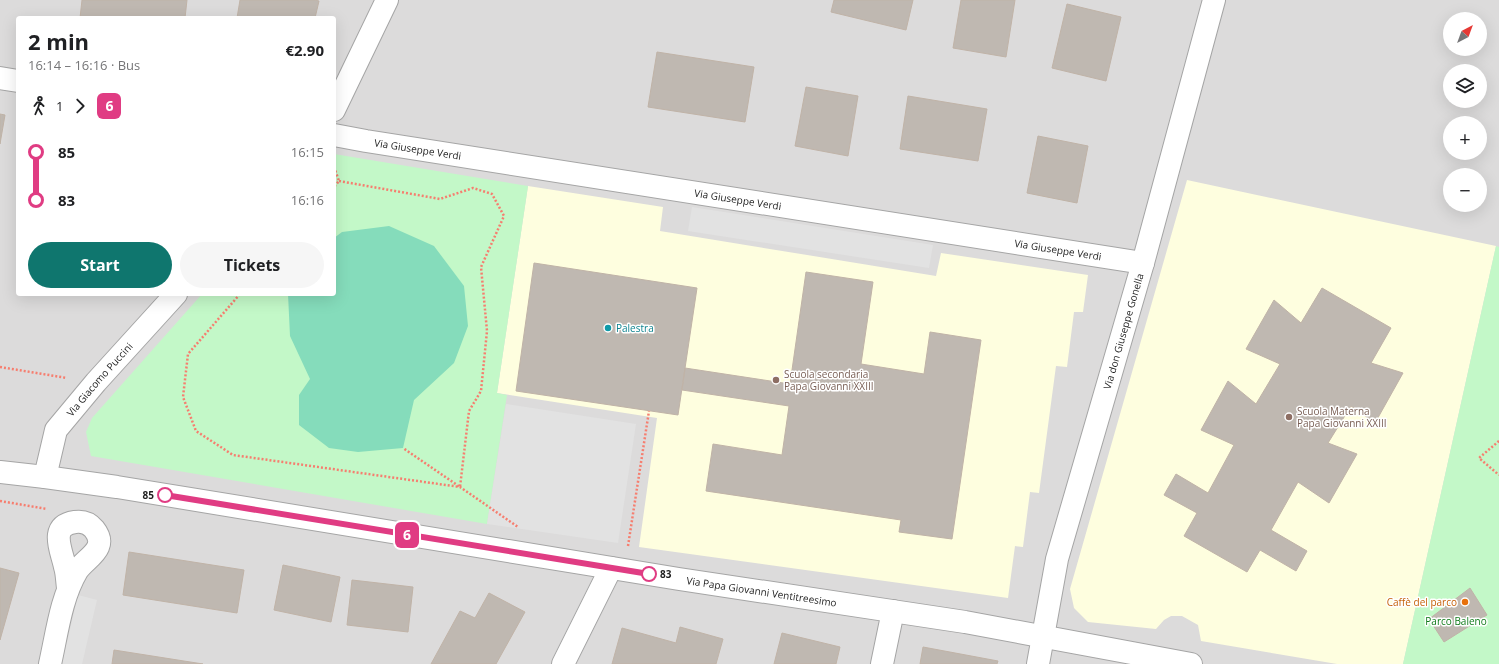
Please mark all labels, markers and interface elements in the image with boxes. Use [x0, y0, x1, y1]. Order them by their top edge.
north arrow [1443, 12, 1487, 56]
map controls [1443, 12, 1487, 212]
text: 2 min [28, 26, 89, 56]
text: €2.90 [285, 40, 324, 60]
text: 16:14 – 16:16 · Bus [28, 56, 140, 74]
button: layers [1443, 64, 1487, 108]
icon: walk [28, 95, 50, 117]
icon: forward [69, 95, 91, 117]
text: 6 [105, 96, 113, 115]
text: 1 [56, 97, 63, 115]
button: + [1443, 116, 1487, 160]
street label: Via Giuseppe Verdi [373, 135, 462, 163]
text: 85 [58, 142, 75, 162]
text: 16:15 [291, 143, 324, 161]
button: − [1443, 168, 1487, 212]
street label: Via Giuseppe Verdi [693, 186, 782, 213]
text: 83 [58, 190, 75, 210]
text: 16:16 [291, 191, 324, 209]
street label: Via Giuseppe Verdi [1013, 236, 1102, 263]
button: Start [28, 242, 172, 288]
button: Tickets [180, 242, 324, 288]
street label: Via don Giuseppe Gonella [1100, 272, 1147, 391]
place label: Palestra [616, 321, 654, 335]
marker: Palestra [603, 323, 613, 333]
street label: Via Giacomo Puccini [63, 339, 136, 419]
place label: Scuola secondaria Papa Giovanni XXIII [784, 367, 874, 393]
marker: Scuola secondaria Papa Giovanni XXIII [771, 375, 781, 385]
place label: Scuola Materna Papa Giovanni XXIII [1297, 404, 1387, 430]
marker: Scuola Materna Papa Giovanni XXIII [1284, 412, 1294, 422]
marker: 85 [157, 487, 173, 503]
place label: 85 [143, 488, 154, 502]
line badge: 6 [394, 522, 420, 548]
text: 6 [403, 525, 411, 544]
marker: 83 [641, 566, 657, 582]
place label: 83 [660, 567, 672, 581]
street label: Via Papa Giovanni Ventitreesimo [686, 573, 838, 610]
place label: Caffè del parco [1387, 595, 1457, 609]
marker: Caffè del parco [1460, 597, 1470, 607]
park label: Parco Baleno [1425, 614, 1487, 628]

